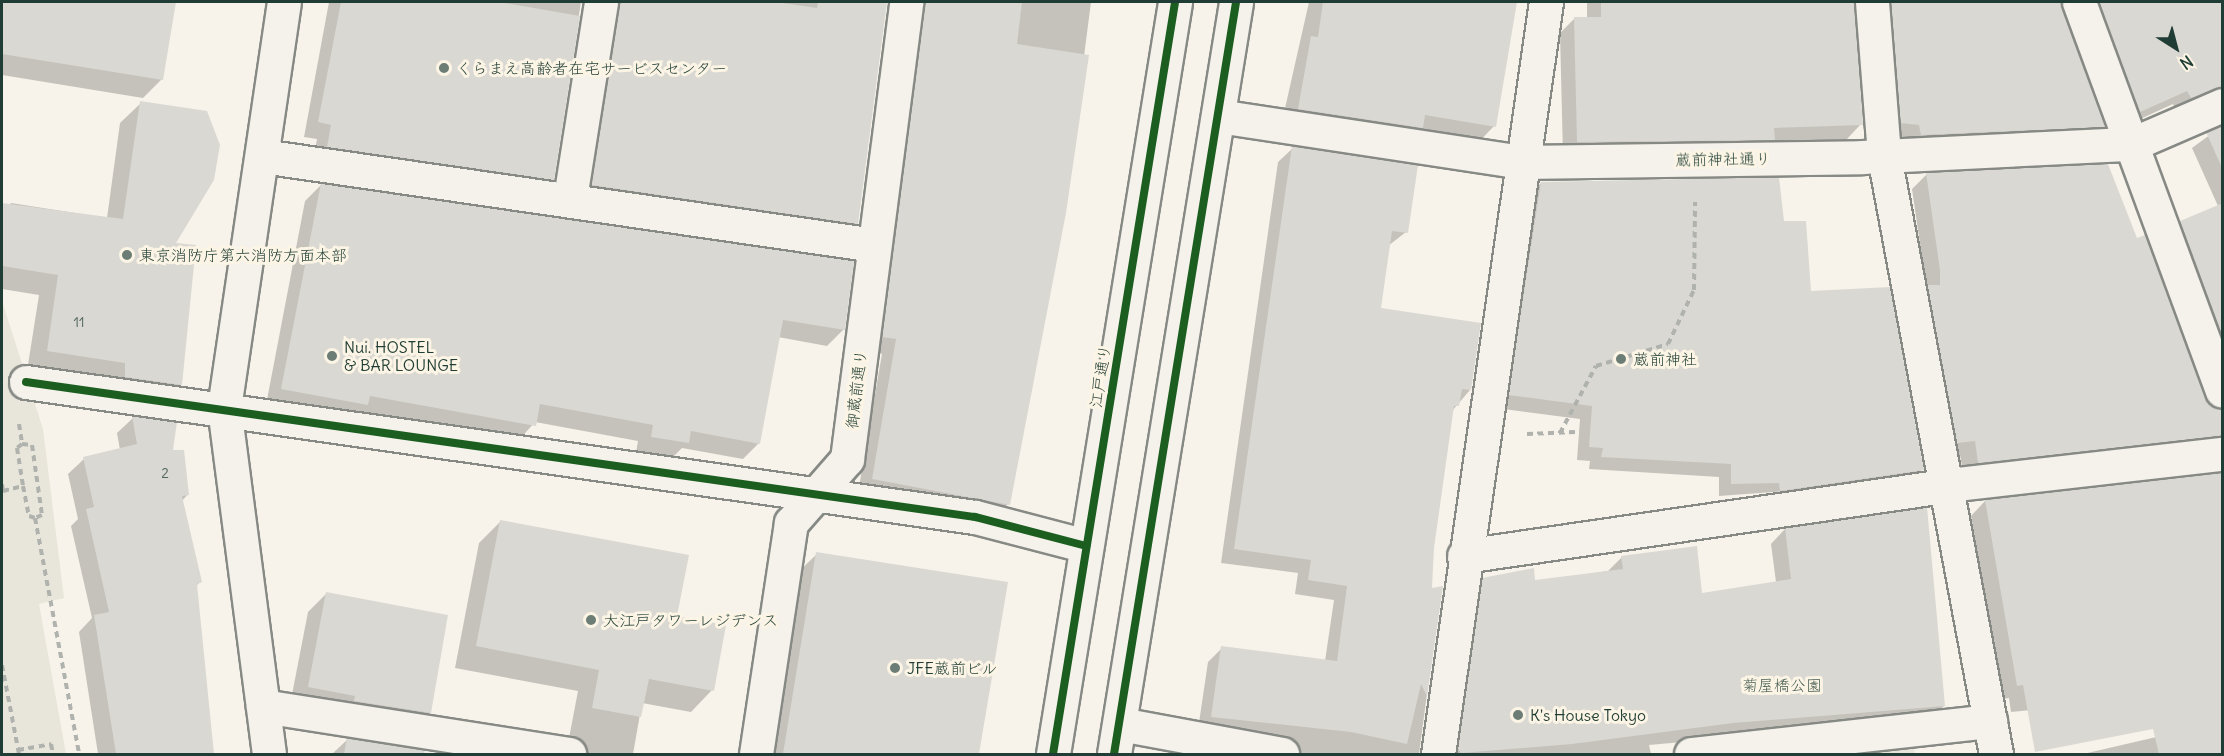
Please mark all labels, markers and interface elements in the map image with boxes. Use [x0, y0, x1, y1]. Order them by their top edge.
north arrow [2146, 18, 2206, 78]
text: N [2176, 51, 2197, 74]
place label: くらまえ高齢者在宅サービスセンター [456, 58, 728, 78]
marker: くらまえ高齢者在宅サービスセンター [437, 61, 451, 75]
street label: 蔵前神社通り [1675, 149, 1771, 169]
place label: 東京消防庁第六消防方面本部 [139, 245, 347, 265]
marker: 東京消防庁第六消防方面本部 [120, 248, 134, 262]
house number: 11 [73, 314, 85, 330]
place label: Nui. HOSTEL & BAR LOUNGE [344, 337, 458, 375]
street label: 江戸通り [1086, 343, 1114, 409]
street label: 御蔵前通り [842, 348, 870, 430]
marker: Nui. HOSTEL & BAR LOUNGE [325, 349, 339, 363]
place label: 蔵前神社 [1633, 349, 1697, 369]
marker: 蔵前神社 [1614, 352, 1628, 366]
house number: 2 [161, 465, 169, 481]
place label: 大江戸タワーレジデンス [603, 610, 779, 630]
marker: 大江戸タワーレジデンス [584, 613, 598, 627]
place label: JFE蔵前ビル [907, 658, 998, 678]
marker: JFE蔵前ビル [888, 661, 902, 675]
park label: 菊屋橋公園 [1742, 675, 1822, 695]
place label: K's House Tokyo [1530, 705, 1646, 725]
marker: K's House Tokyo [1511, 708, 1525, 722]

